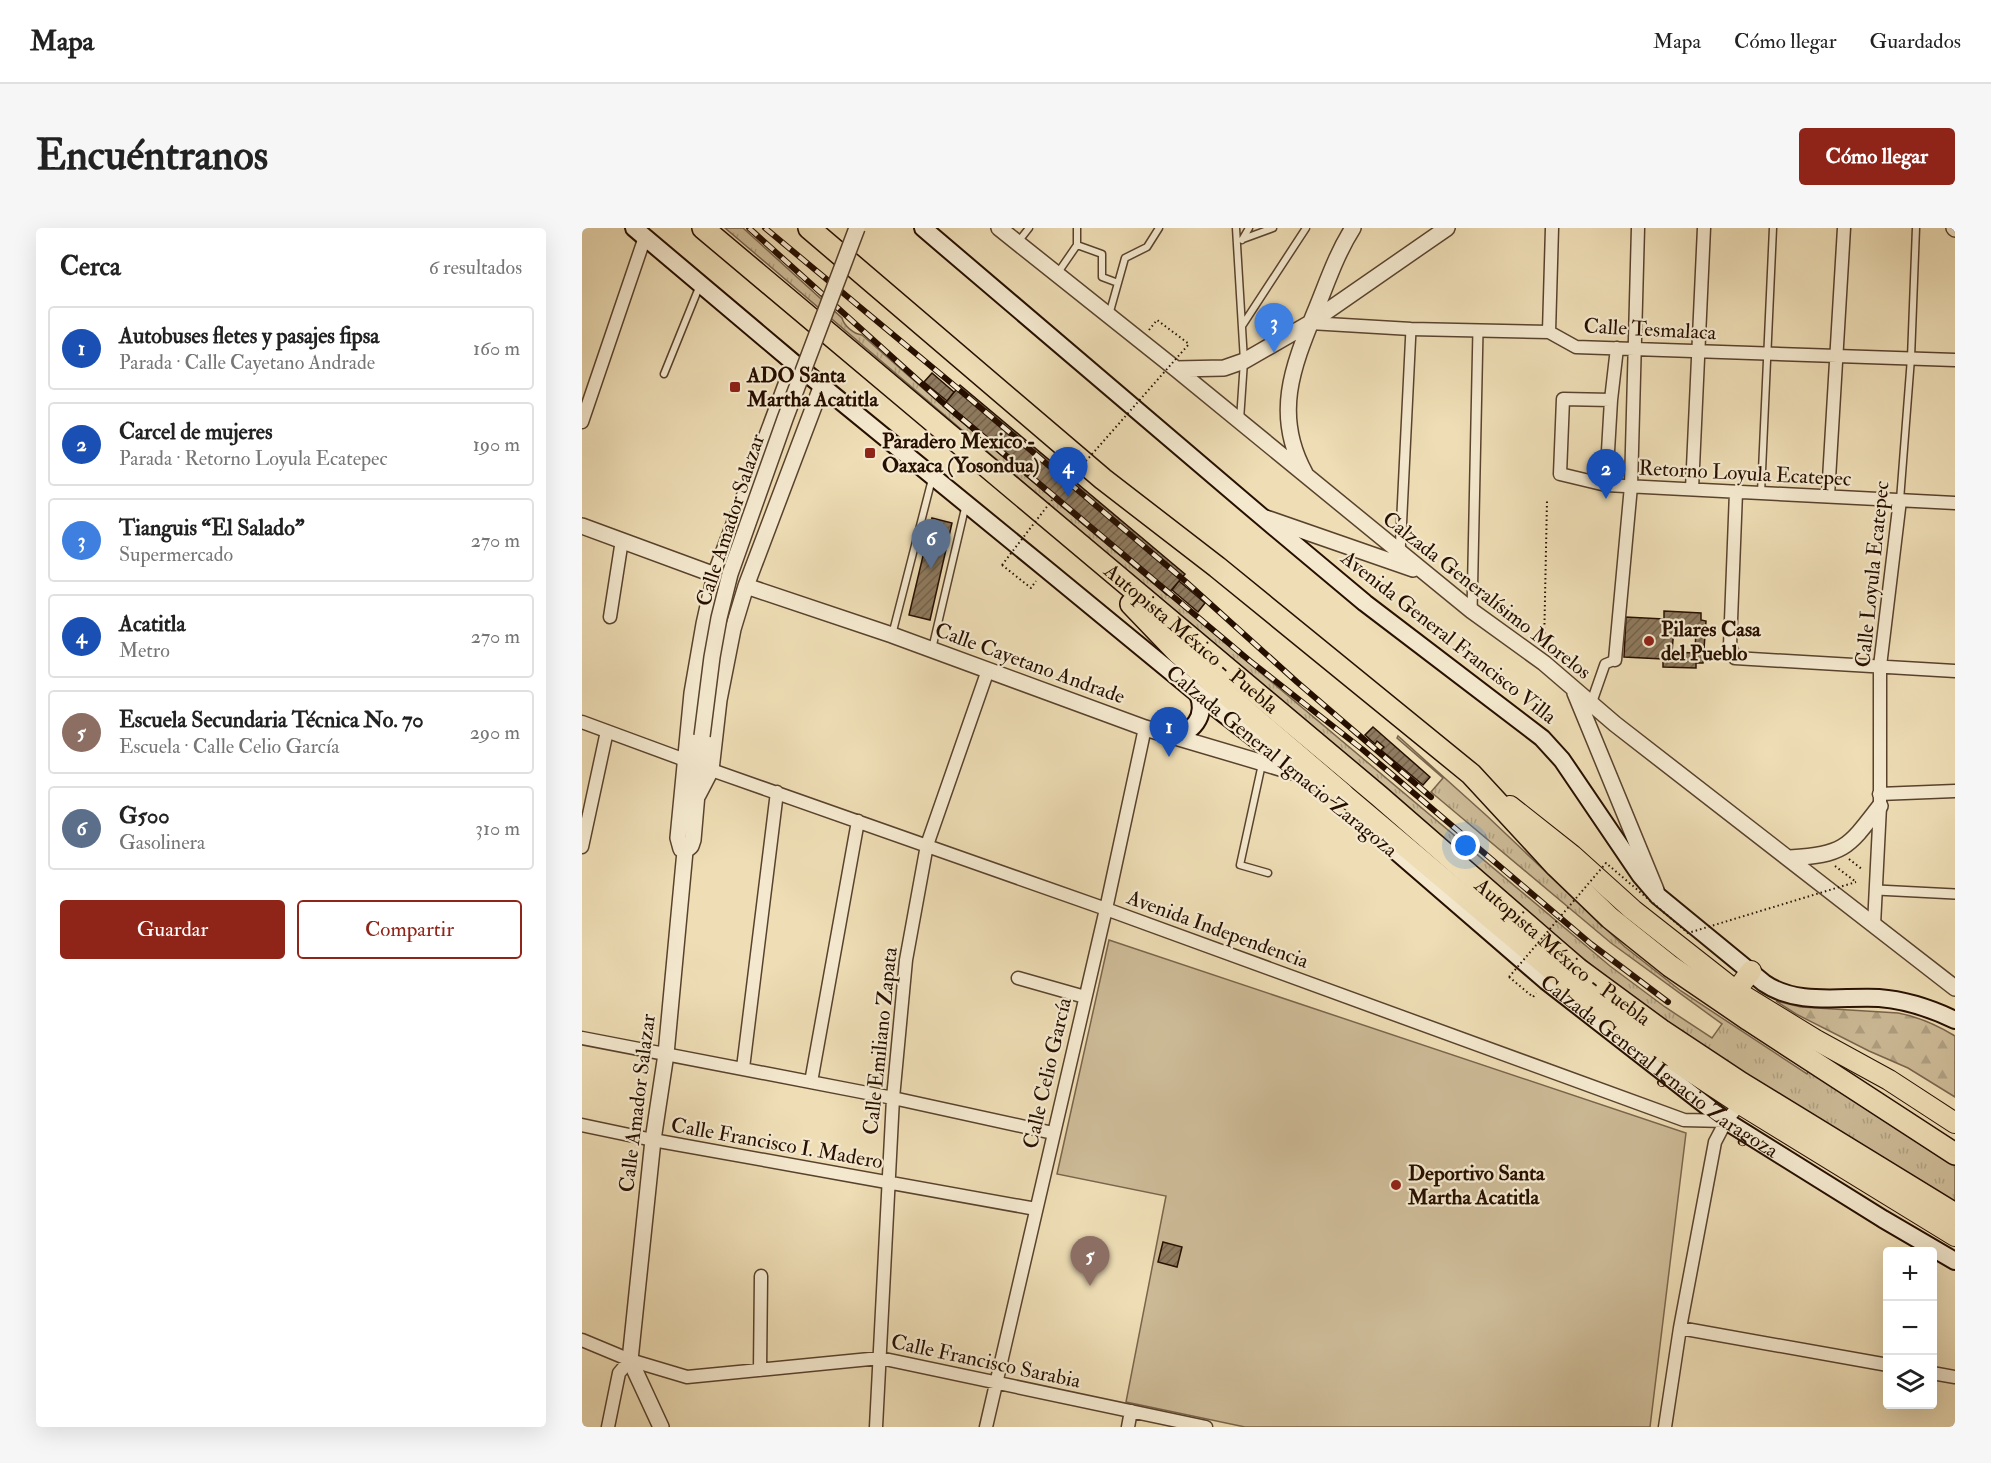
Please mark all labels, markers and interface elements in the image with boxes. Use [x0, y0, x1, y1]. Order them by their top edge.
text: Mapa [30, 24, 94, 59]
text: Mapa [1653, 28, 1701, 55]
text: Cómo llegar [1734, 28, 1837, 55]
text: Guardados [1870, 28, 1961, 55]
button: Cómo llegar [1799, 128, 1955, 185]
text: Encuéntranos [36, 130, 268, 182]
text: Cerca [60, 251, 121, 283]
text: 6 resultados [429, 255, 522, 280]
pin: 3 [1254, 304, 1294, 353]
street label: Calle Tesmalaca [1583, 313, 1717, 346]
text: Autobuses fletes y pasajes fipsa [119, 322, 379, 350]
text: 1 [78, 336, 85, 361]
text: 160 m [473, 336, 520, 361]
text: Parada · Calle Cayetano Andrade [119, 350, 375, 375]
place label: ADO Santa Martha Acatitla [746, 362, 879, 413]
marker: ADO Santa Martha Acatitla [728, 380, 742, 394]
text: Carcel de mujeres [119, 418, 273, 446]
place label: Paradero Mexico - Oaxaca (Yosondua) [882, 428, 1039, 479]
street label: Calle Amador Salazar [690, 430, 771, 610]
text: 2 [76, 432, 87, 457]
text: 190 m [473, 432, 520, 457]
text: Parada · Retorno Loyula Ecatepec [119, 446, 388, 471]
marker: Paradero Mexico - Oaxaca (Yosondua) [863, 446, 877, 460]
pin: 4 [1048, 448, 1088, 497]
pin: 2 [1586, 450, 1626, 499]
street label: Retorno Loyula Ecatepec [1638, 454, 1853, 493]
street label: Calle Loyula Ecatepec [1849, 479, 1896, 669]
street label: Calzada Generalísimo Morelos [1377, 505, 1597, 685]
text: Tianguis “El Salado” [119, 514, 304, 542]
pin: 6 [912, 520, 950, 569]
text: 3 [78, 528, 85, 553]
text: 270 m [471, 528, 520, 553]
text: Supermercado [119, 542, 233, 567]
street label: Avenida General Francisco Villa [1335, 544, 1562, 730]
street label: Autopista México - Puebla [1097, 557, 1284, 720]
text: Acatitla [119, 610, 186, 638]
place label: Pilares Casa del Pueblo [1661, 616, 1762, 667]
street label: Calle Cayetano Andrade [931, 617, 1129, 710]
text: 4 [76, 624, 87, 649]
text: 270 m [471, 624, 520, 649]
marker: Pilares Casa del Pueblo [1642, 634, 1656, 648]
text: Metro [119, 638, 170, 663]
street label: Calzada General Ignacio Zaragoza [1160, 659, 1403, 864]
text: Escuela Secundaria Técnica No. 70 [119, 706, 424, 734]
pin: 1 [1150, 708, 1188, 757]
text: 5 [77, 720, 86, 745]
text: 290 m [470, 720, 520, 745]
text: Escuela · Calle Celio García [119, 734, 339, 759]
text: G500 [119, 802, 170, 830]
text: 6 [76, 816, 87, 841]
text: 310 m [475, 816, 520, 841]
text: Gasolinera [119, 830, 205, 855]
your location [1451, 831, 1480, 860]
street label: Autopista México - Puebla [1468, 871, 1656, 1032]
street label: Avenida Independencia [1122, 884, 1313, 975]
button: Guardar [60, 900, 285, 959]
button: Compartir [297, 900, 522, 959]
street label: Calle Emiliano Zapata [857, 945, 904, 1136]
street label: Calzada General Ignacio Zaragoza [1535, 969, 1784, 1165]
street label: Calle Celio García [1017, 995, 1078, 1151]
street label: Calle Amador Salazar [613, 1012, 662, 1194]
street label: Calle Francisco I. Madero [669, 1112, 885, 1175]
place label: Deportivo Santa Martha Acatitla [1407, 1160, 1546, 1211]
marker: Deportivo Santa Martha Acatitla [1389, 1178, 1403, 1192]
pin: 5 [1070, 1236, 1110, 1286]
map controls [1883, 1247, 1937, 1409]
button: + [1883, 1247, 1937, 1301]
button: − [1883, 1301, 1937, 1355]
street label: Calle Francisco Sarabia [889, 1328, 1083, 1395]
button: layers [1883, 1355, 1937, 1409]

